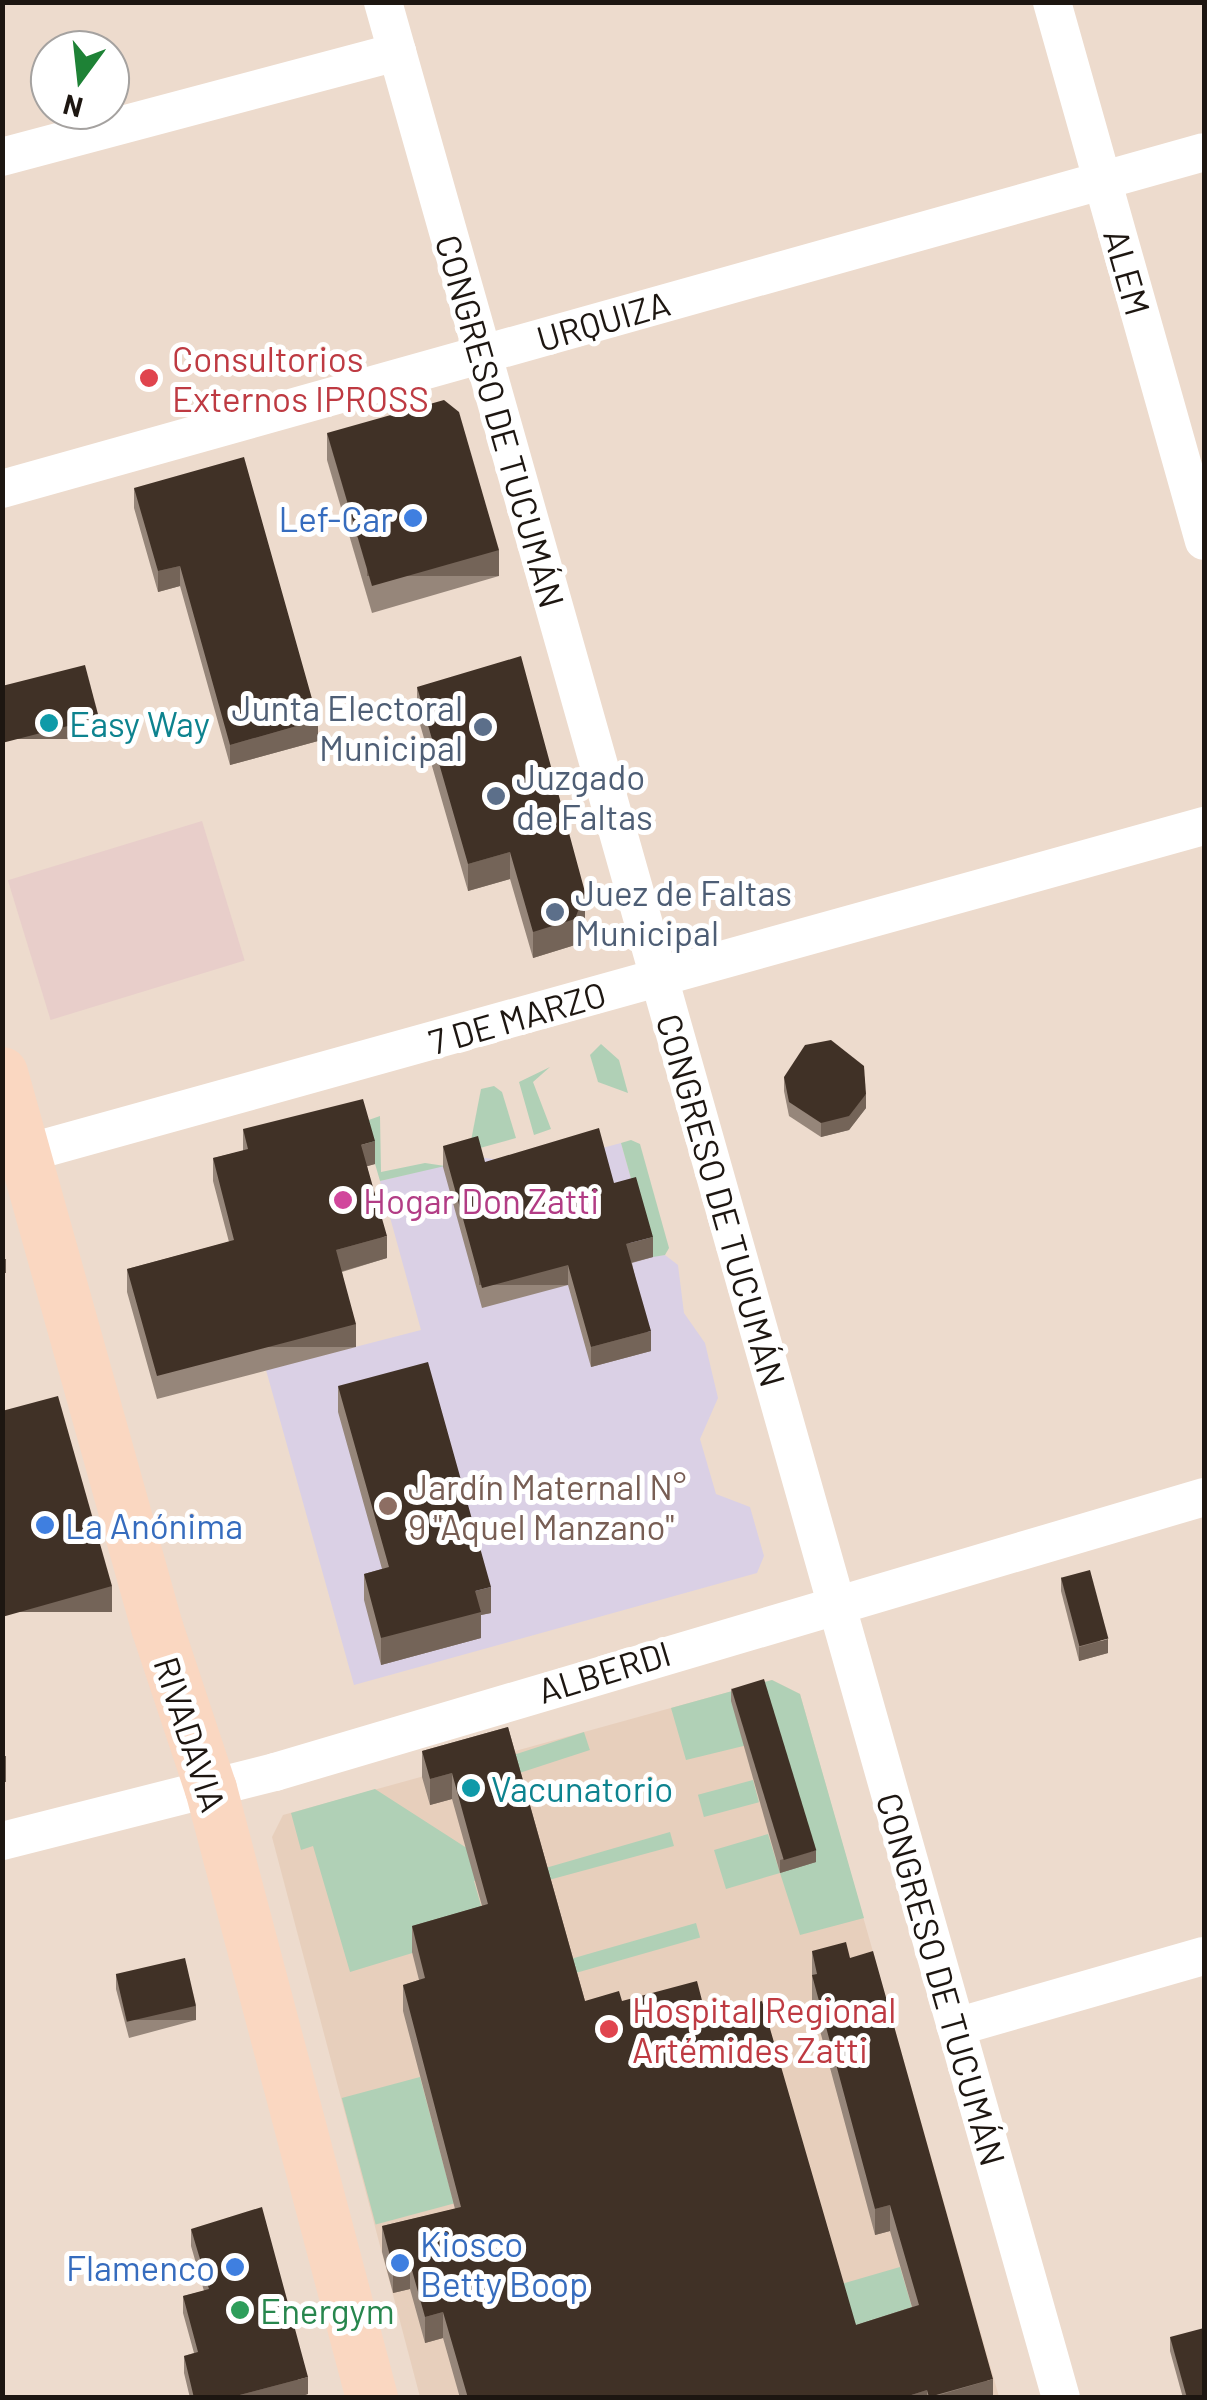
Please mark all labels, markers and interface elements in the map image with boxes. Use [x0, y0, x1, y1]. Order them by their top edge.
north arrow [30, 30, 130, 130]
text: N [59, 88, 86, 126]
street label: ALEM [1096, 224, 1160, 320]
street label: CONGRESO DE TUCUMÁN [428, 230, 574, 612]
street label: URQUIZA [532, 281, 674, 359]
place label: Consultorios Externos IPROSS [172, 337, 429, 419]
marker: Consultorios Externos IPROSS [136, 365, 162, 391]
place label: Lef-Car [278, 497, 393, 539]
marker: Lef-Car [402, 507, 424, 529]
place label: Junta Electoral Municipal [232, 686, 463, 768]
place label: Easy Way [69, 702, 210, 744]
marker: Easy Way [38, 712, 60, 734]
marker: Junta Electoral Municipal [472, 716, 494, 738]
place label: Juzgado de Faltas [516, 755, 653, 837]
marker: Juzgado de Faltas [485, 785, 507, 807]
place label: Juez de Faltas Municipal [575, 871, 792, 953]
marker: Juez de Faltas Municipal [544, 901, 566, 923]
street label: 7 DE MARZO [424, 972, 610, 1062]
street label: CONGRESO DE TUCUMÁN [649, 1009, 795, 1391]
place label: Hogar Don Zatti [363, 1179, 599, 1221]
marker: Hogar Don Zatti [332, 1189, 354, 1211]
place label: Jardín Maternal N° 9 "Aquel Manzano" [408, 1465, 686, 1547]
marker: Jardín Maternal N° 9 "Aquel Manzano" [377, 1495, 399, 1517]
place label: La Anónima [65, 1504, 243, 1546]
marker: La Anónima [34, 1514, 56, 1536]
street label: ALBERDI [533, 1631, 675, 1711]
street label: RIVADAVIA [146, 1651, 236, 1817]
place label: Vacunatorio [491, 1767, 673, 1809]
marker: Vacunatorio [460, 1777, 482, 1799]
street label: CONGRESO DE TUCUMÁN [869, 1788, 1015, 2170]
place label: Hospital Regional Artémides Zatti [632, 1988, 896, 2070]
marker: Hospital Regional Artémides Zatti [596, 2016, 622, 2042]
place label: Kiosco Betty Boop [420, 2222, 588, 2304]
place label: Flamenco [66, 2246, 215, 2288]
marker: Kiosco Betty Boop [389, 2252, 411, 2274]
marker: Flamenco [224, 2256, 246, 2278]
place label: Energym [260, 2289, 395, 2331]
marker: Energym [229, 2299, 251, 2321]

